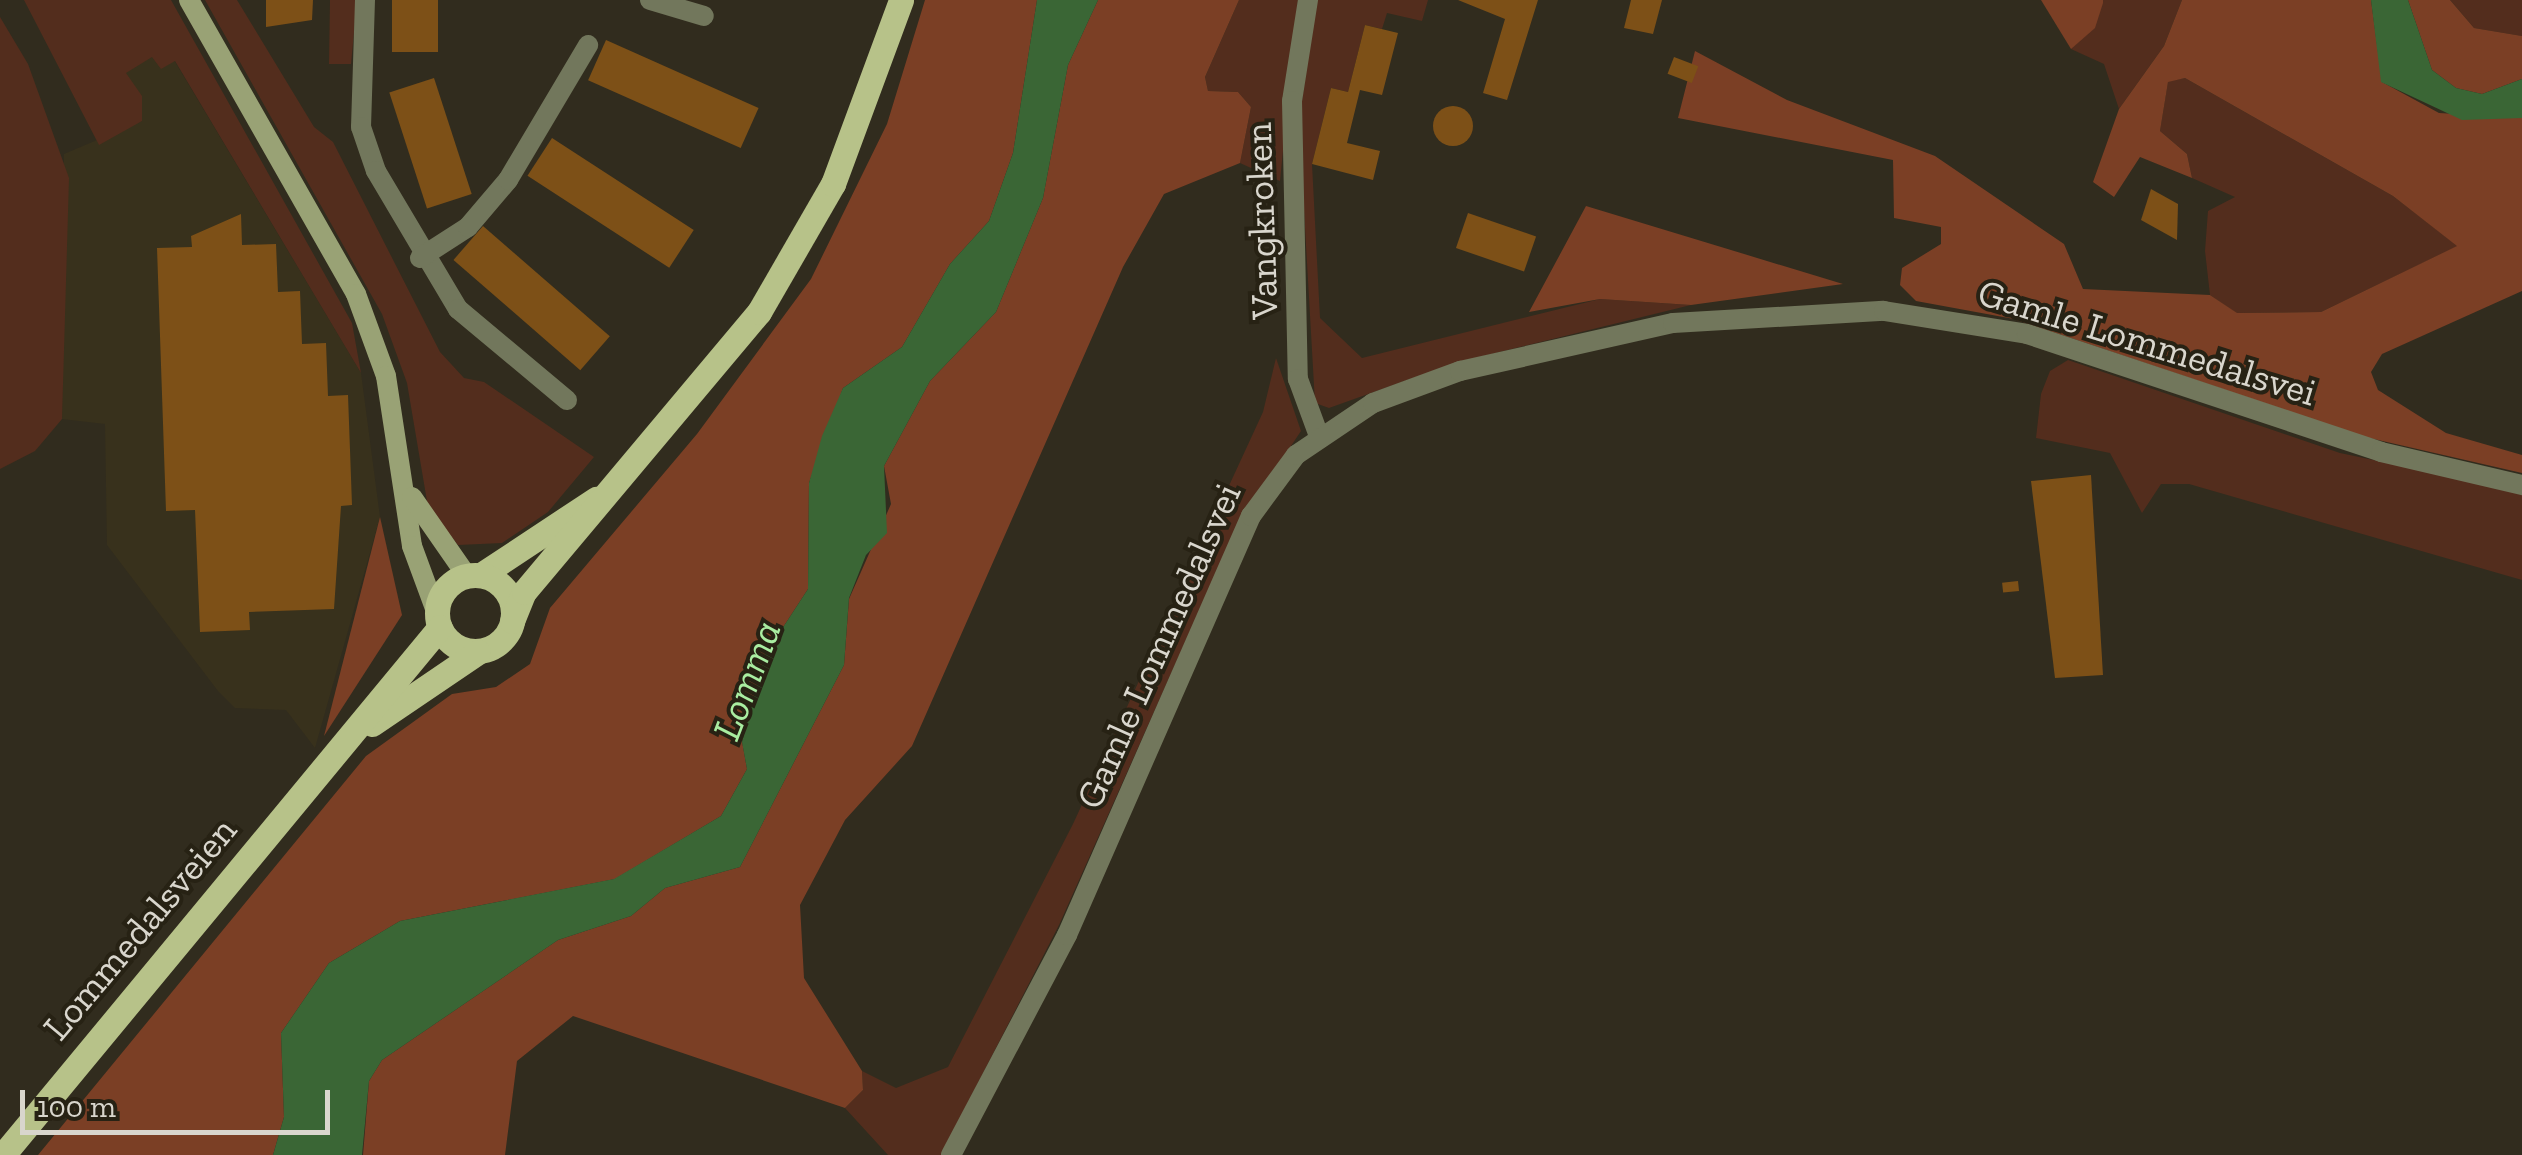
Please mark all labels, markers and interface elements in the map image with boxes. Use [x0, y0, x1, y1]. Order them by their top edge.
street label: Vangkroken [1236, 122, 1288, 320]
street label: Gamle Lommedalsvei [1973, 270, 2321, 416]
street label: Gamle Lommedalsvei [1067, 476, 1251, 816]
water label: Lomma [701, 614, 791, 746]
street label: Lommedalsveien [34, 808, 246, 1050]
scale bar [25, 1070, 335, 1132]
text: 100 m [37, 1089, 116, 1125]

